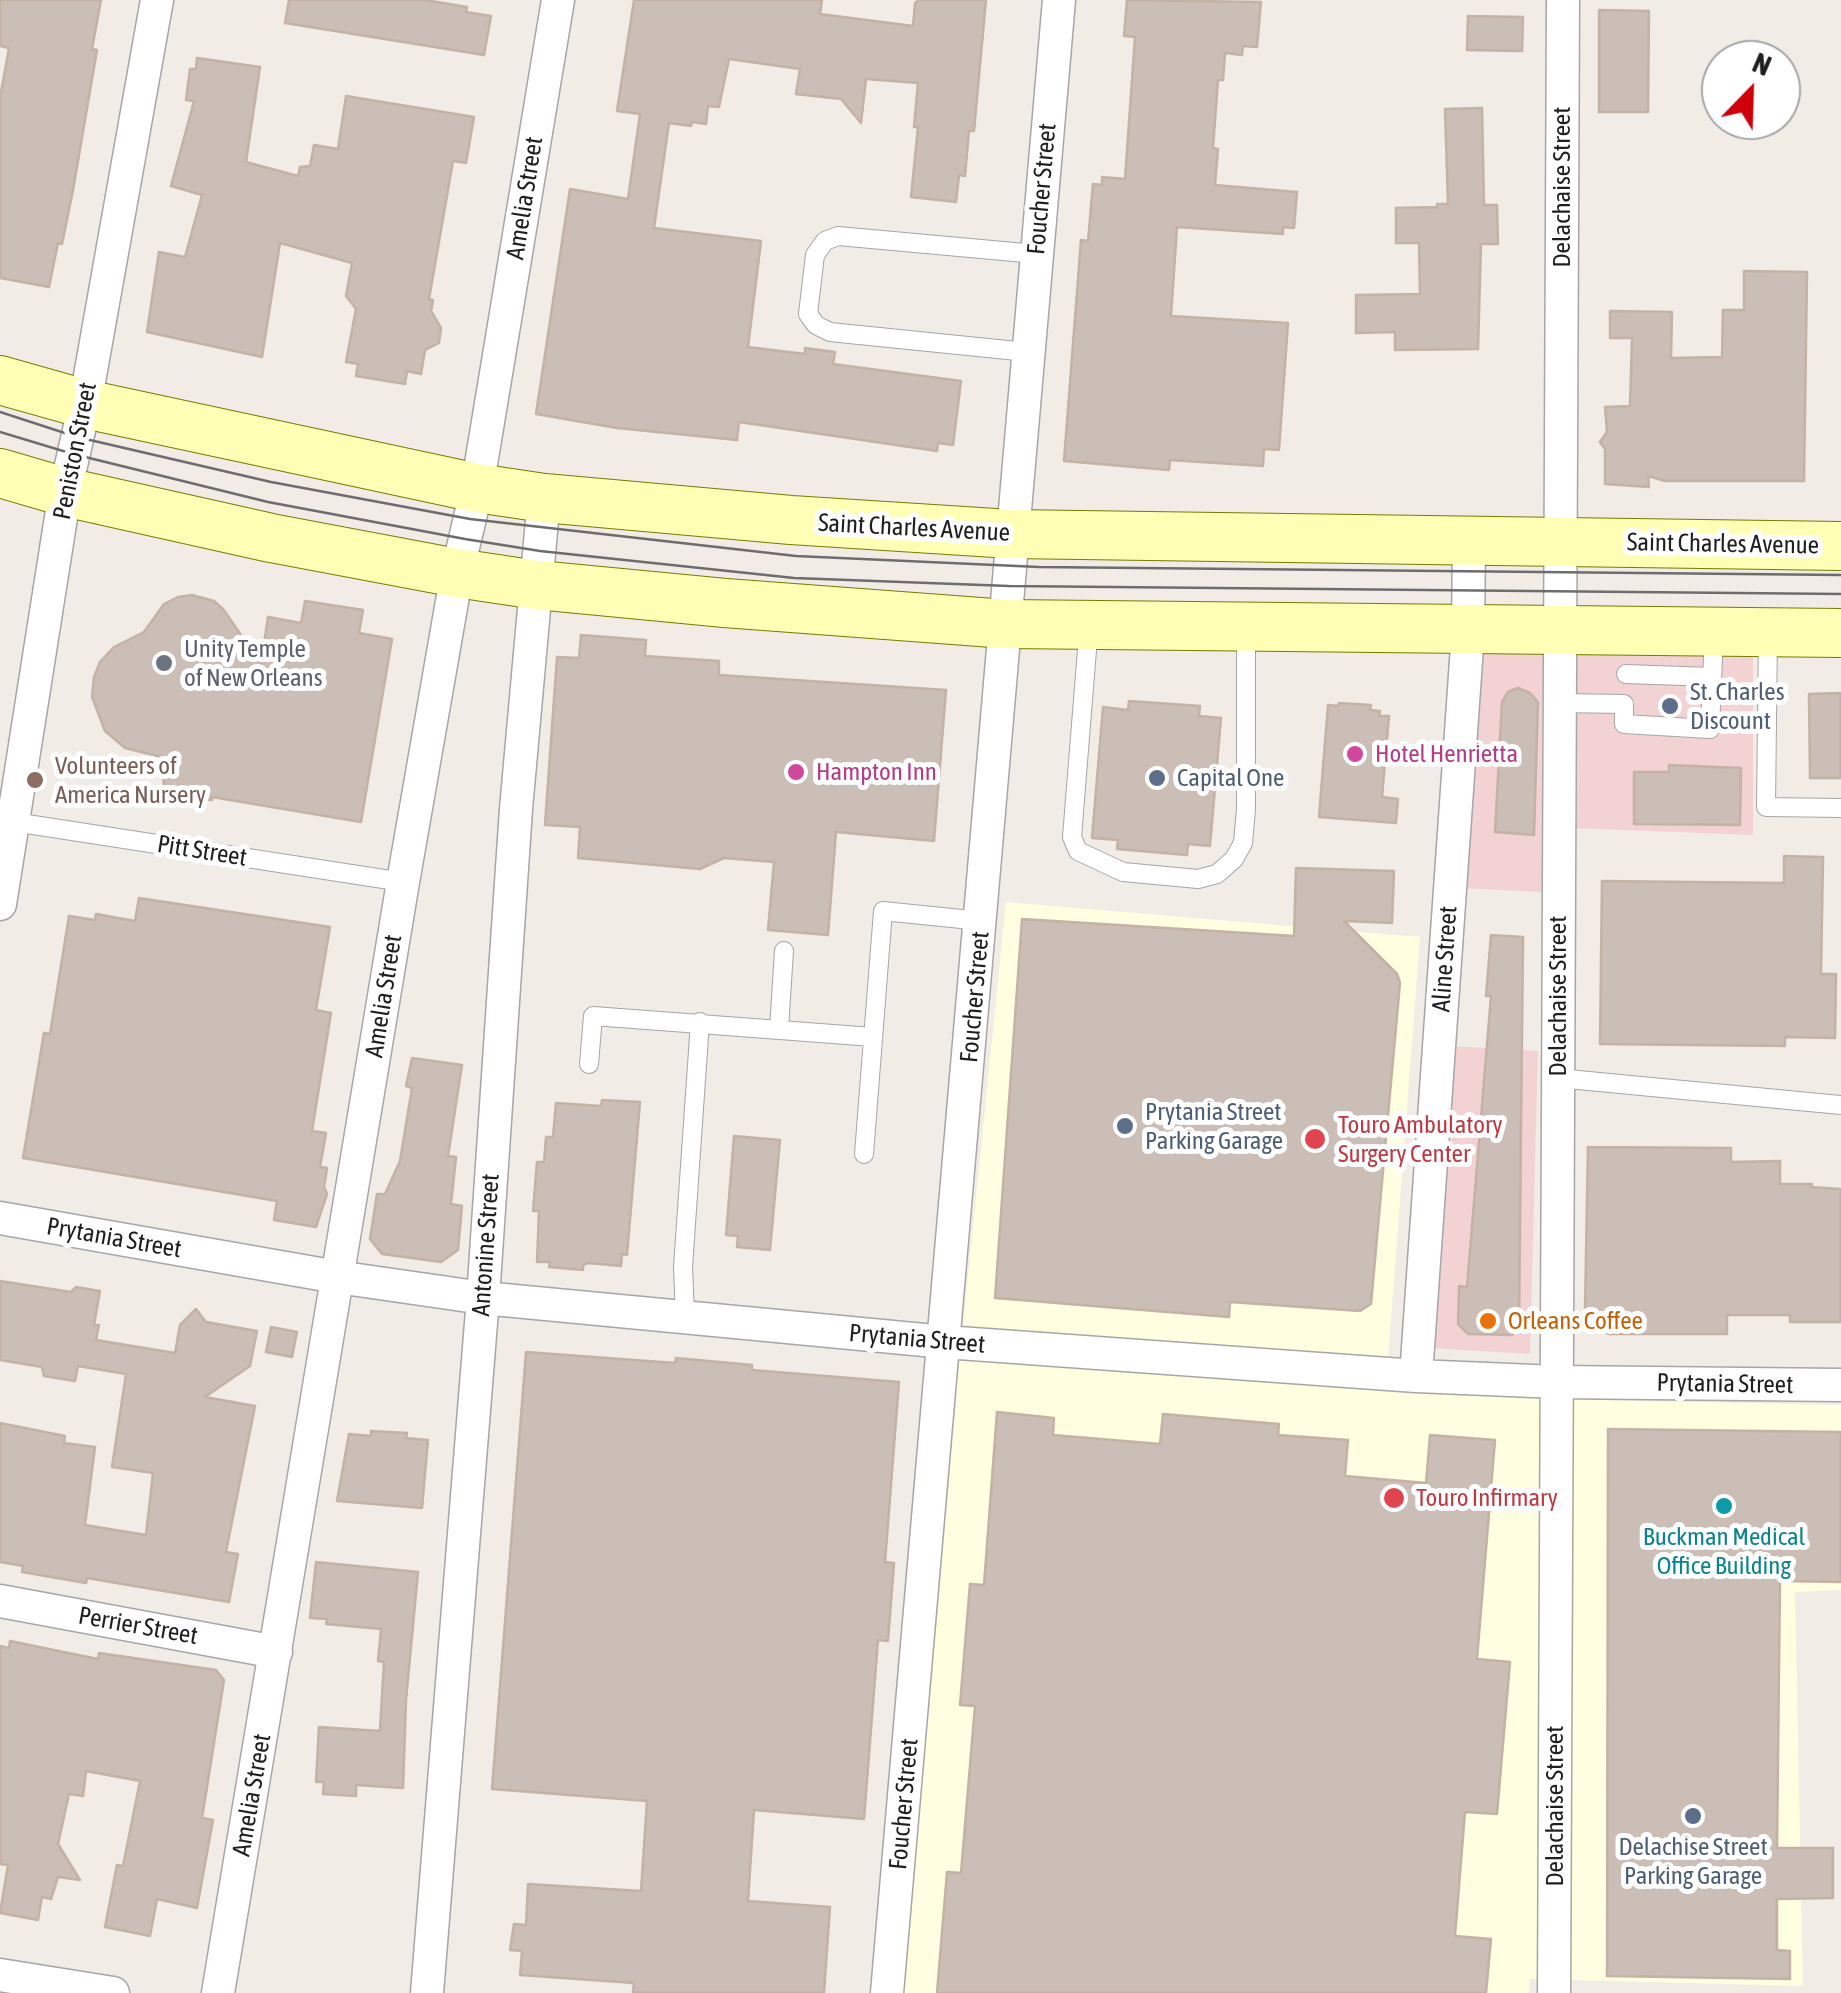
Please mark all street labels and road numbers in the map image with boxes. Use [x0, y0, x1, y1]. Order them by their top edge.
street label: Delachaise Street [1547, 107, 1577, 267]
street label: Foucher Street [1021, 122, 1063, 256]
street label: Amelia Street [500, 134, 550, 262]
street label: Peniston Street [47, 380, 103, 522]
street label: Saint Charles Avenue [817, 508, 1011, 548]
street label: Saint Charles Avenue [1627, 527, 1819, 561]
street label: Pitt Street [155, 829, 249, 873]
street label: Aline Street [1426, 905, 1464, 1013]
street label: Delachaise Street [1543, 916, 1573, 1076]
street label: Foucher Street [954, 930, 996, 1064]
street label: Amelia Street [359, 932, 409, 1060]
street label: Antonine Street [466, 1173, 506, 1317]
street label: Prytania Street [44, 1211, 184, 1265]
street label: Prytania Street [848, 1318, 986, 1360]
street label: Prytania Street [1656, 1368, 1794, 1400]
street label: Perrier Street [76, 1601, 200, 1651]
street label: Delachaise Street [1540, 1726, 1570, 1886]
street label: Amelia Street [226, 1731, 278, 1859]
street label: Foucher Street [883, 1737, 925, 1871]

